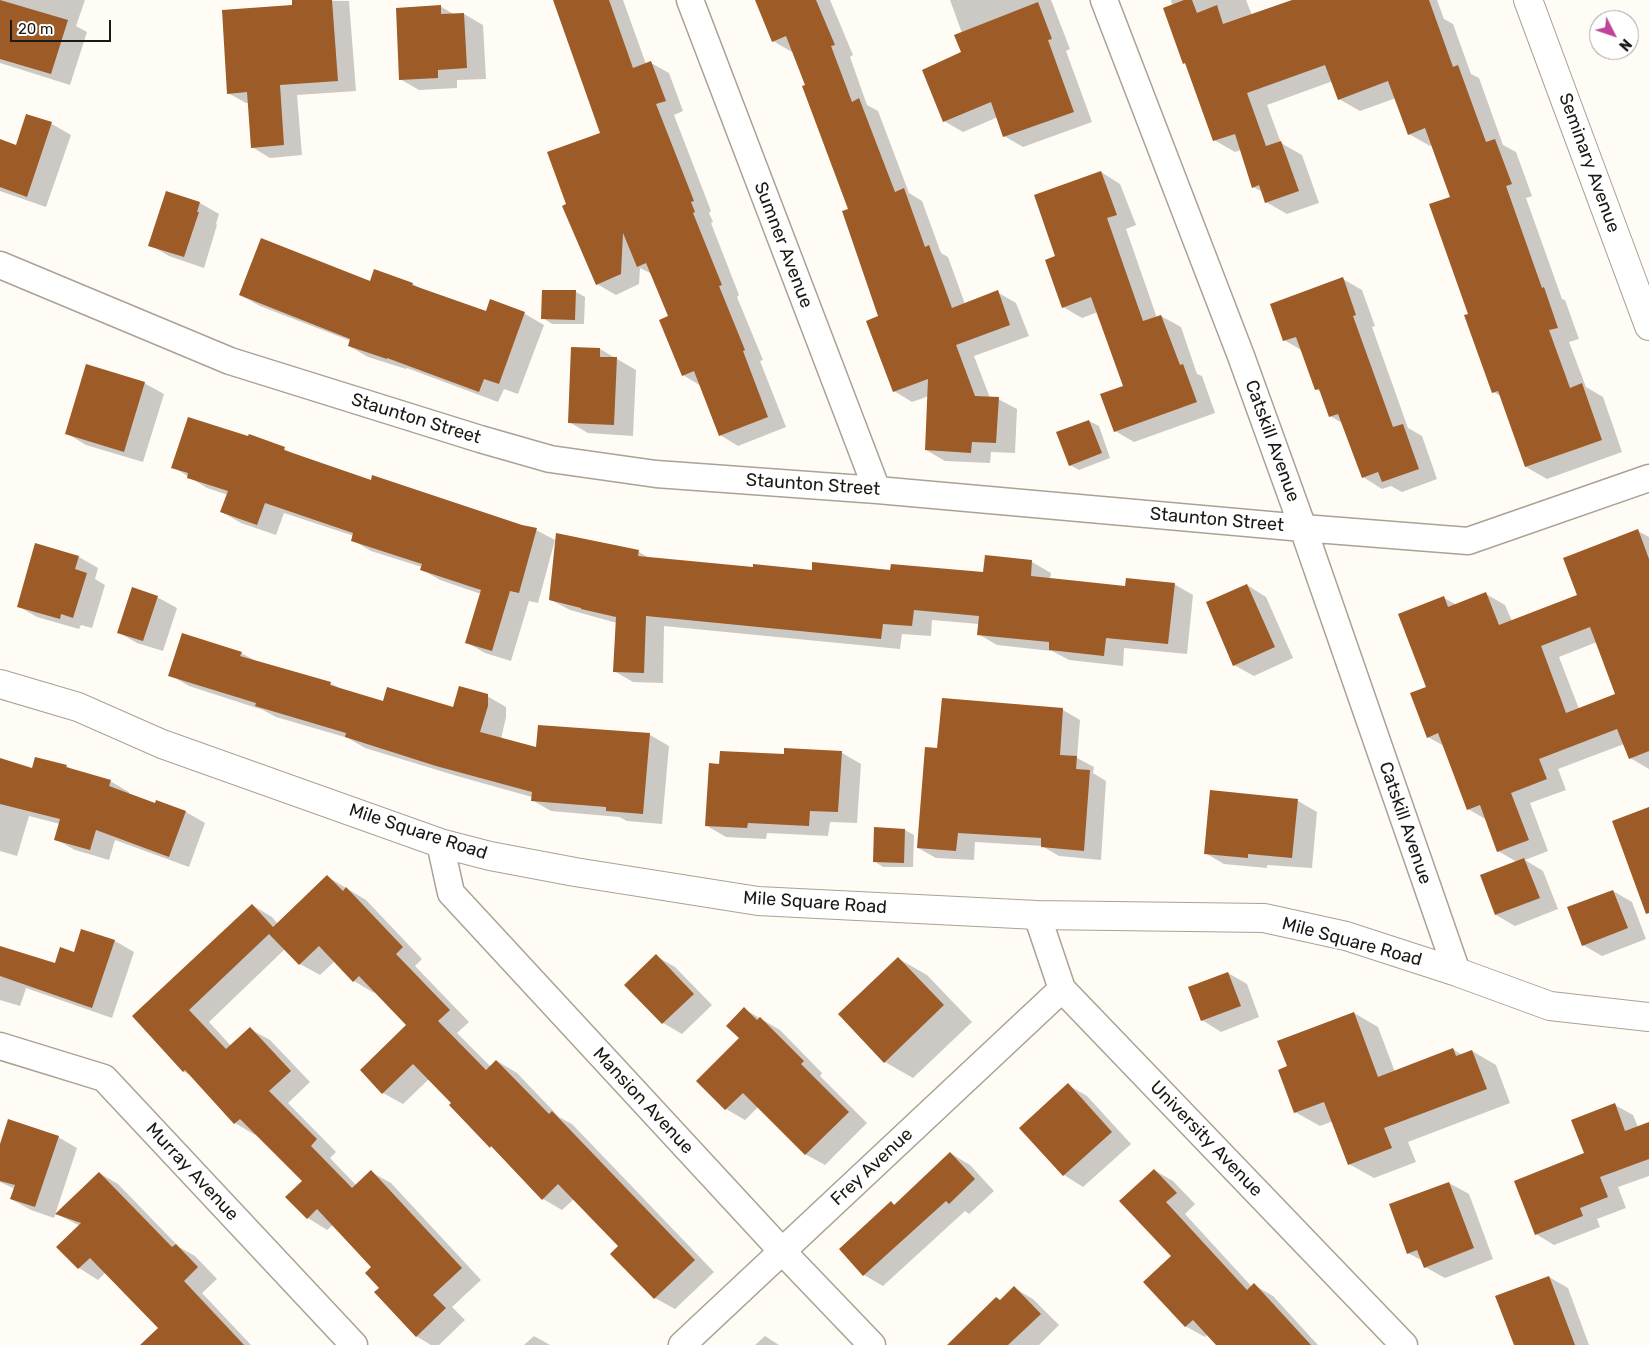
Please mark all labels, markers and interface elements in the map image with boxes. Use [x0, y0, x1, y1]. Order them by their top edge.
scale bar [12, 10, 114, 42]
north arrow [1589, 10, 1639, 60]
text: 20 m [18, 20, 53, 38]
text: N [1615, 35, 1635, 54]
street label: Seminary Avenue [1554, 90, 1624, 236]
street label: Sumner Avenue [749, 179, 817, 311]
street label: Catskill Avenue [1240, 377, 1304, 505]
street label: Staunton Street [349, 389, 483, 449]
street label: Staunton Street [745, 470, 881, 500]
street label: Staunton Street [1149, 503, 1285, 537]
street label: Catskill Avenue [1374, 759, 1436, 887]
street label: Mile Square Road [346, 799, 490, 865]
street label: Mile Square Road [742, 887, 888, 919]
street label: Mile Square Road [1280, 913, 1424, 971]
street label: Mansion Avenue [588, 1043, 698, 1159]
street label: University Avenue [1145, 1077, 1267, 1201]
street label: Murray Avenue [141, 1119, 243, 1225]
street label: Frey Avenue [827, 1124, 917, 1210]

